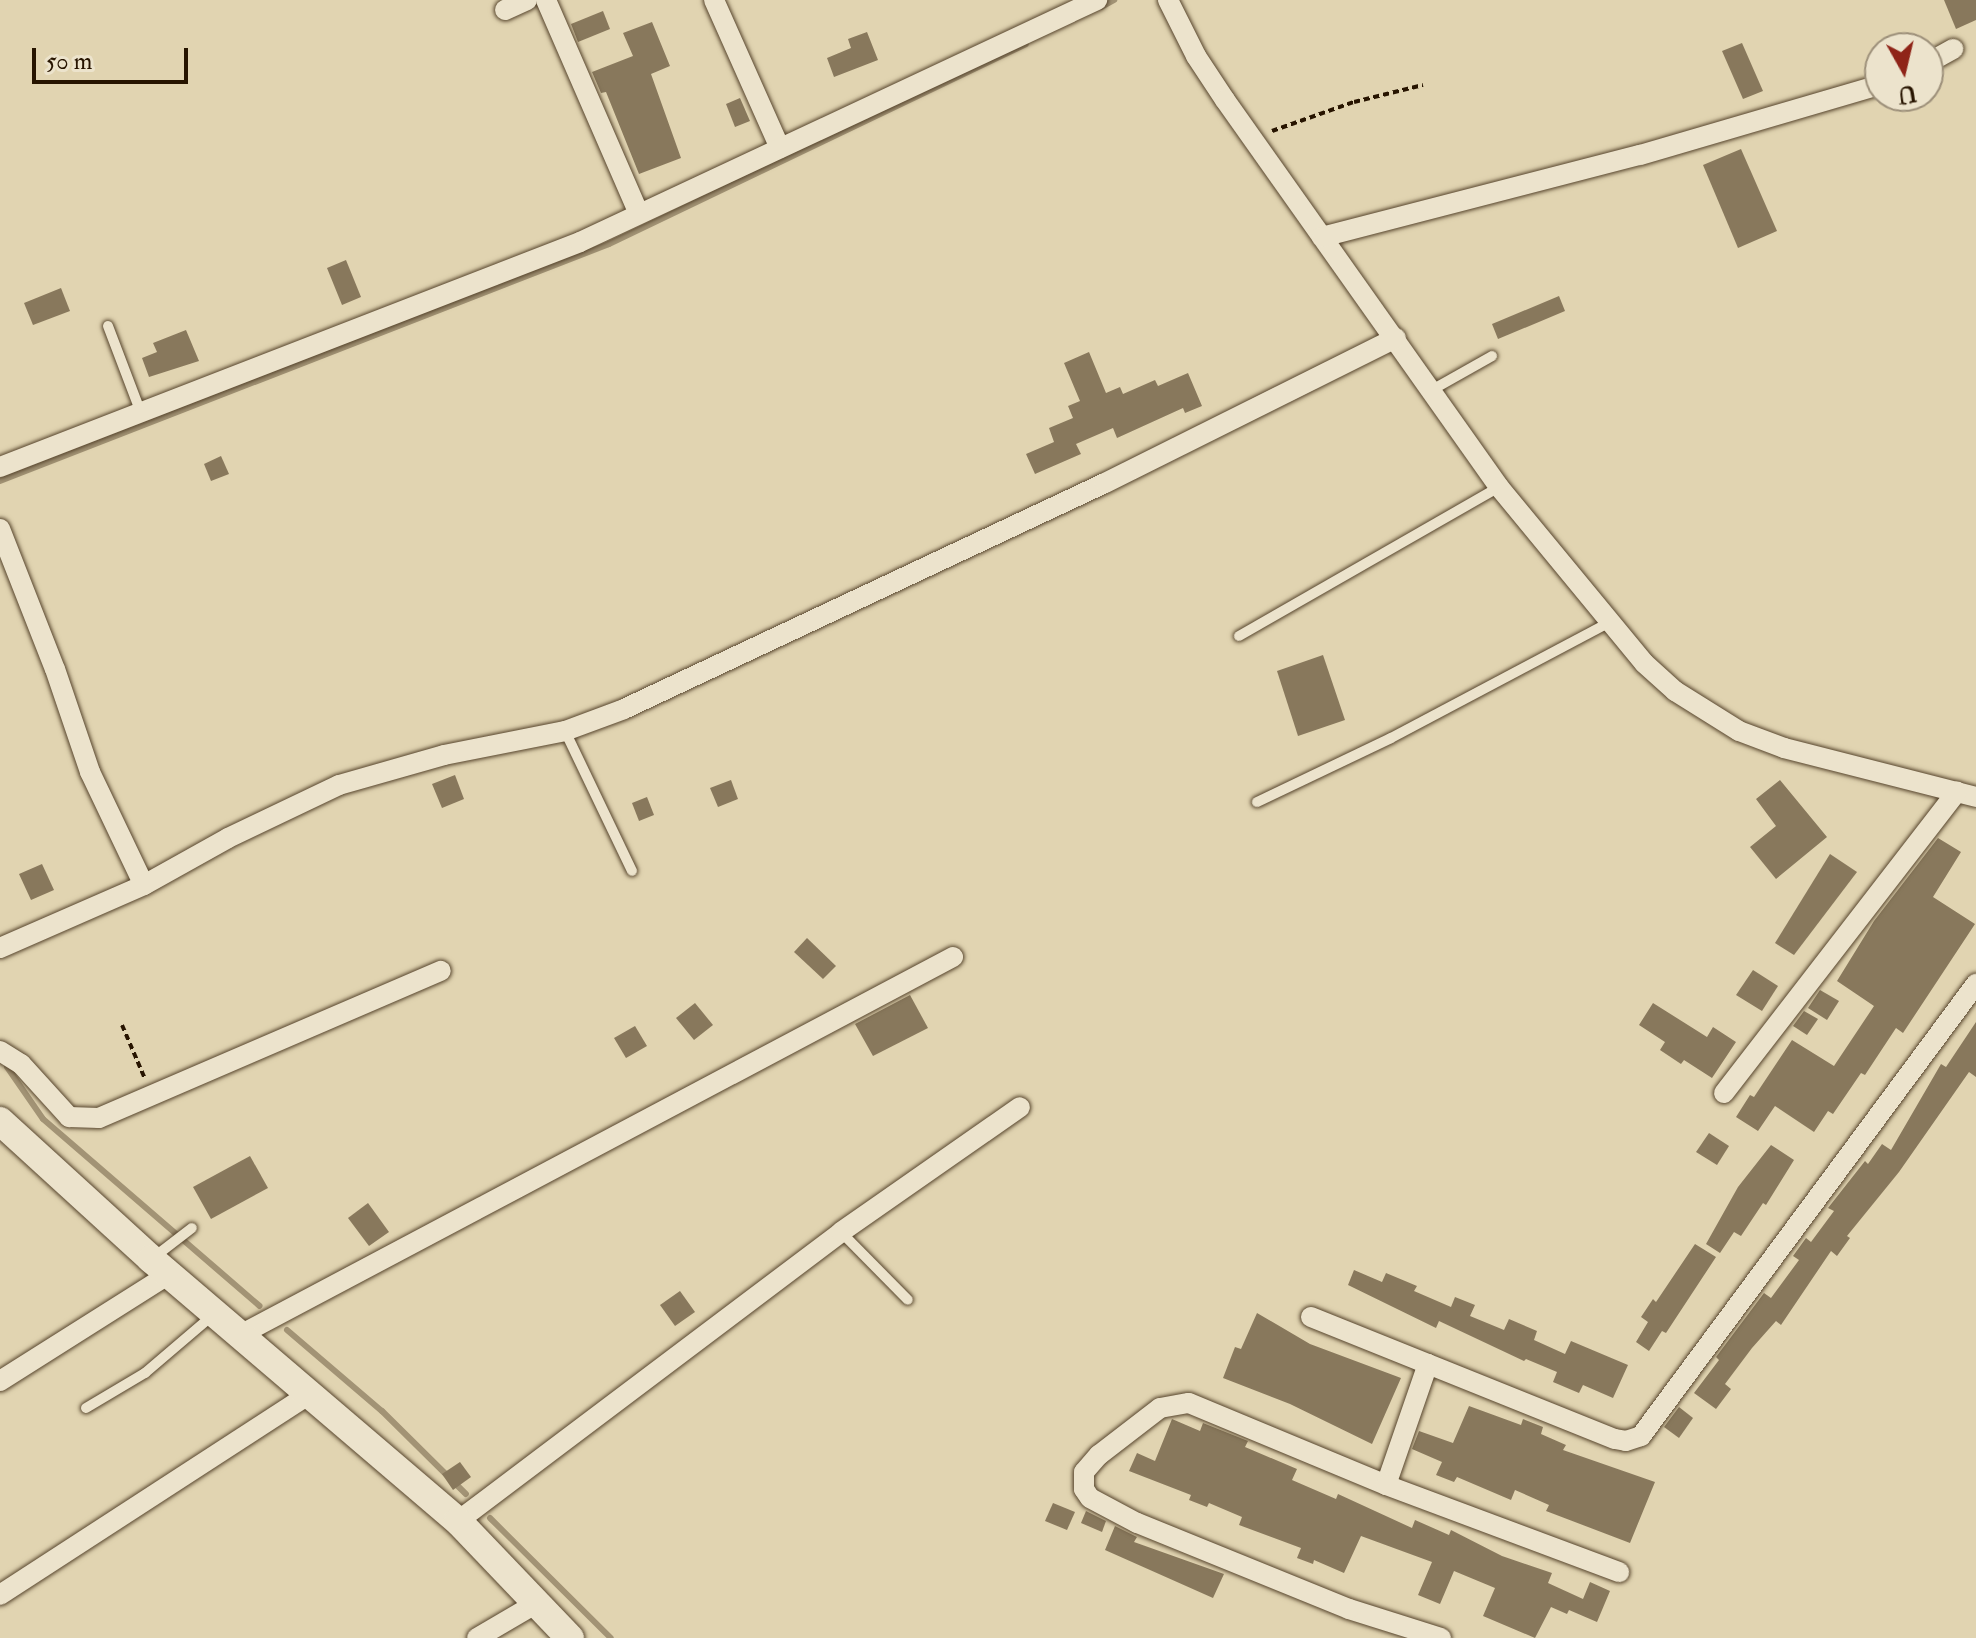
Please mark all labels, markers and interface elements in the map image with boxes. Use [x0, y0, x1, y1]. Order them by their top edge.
scale bar [36, 32, 192, 82]
north arrow [1864, 32, 1944, 112]
text: 50 m [46, 46, 92, 77]
text: U [1896, 79, 1918, 109]

